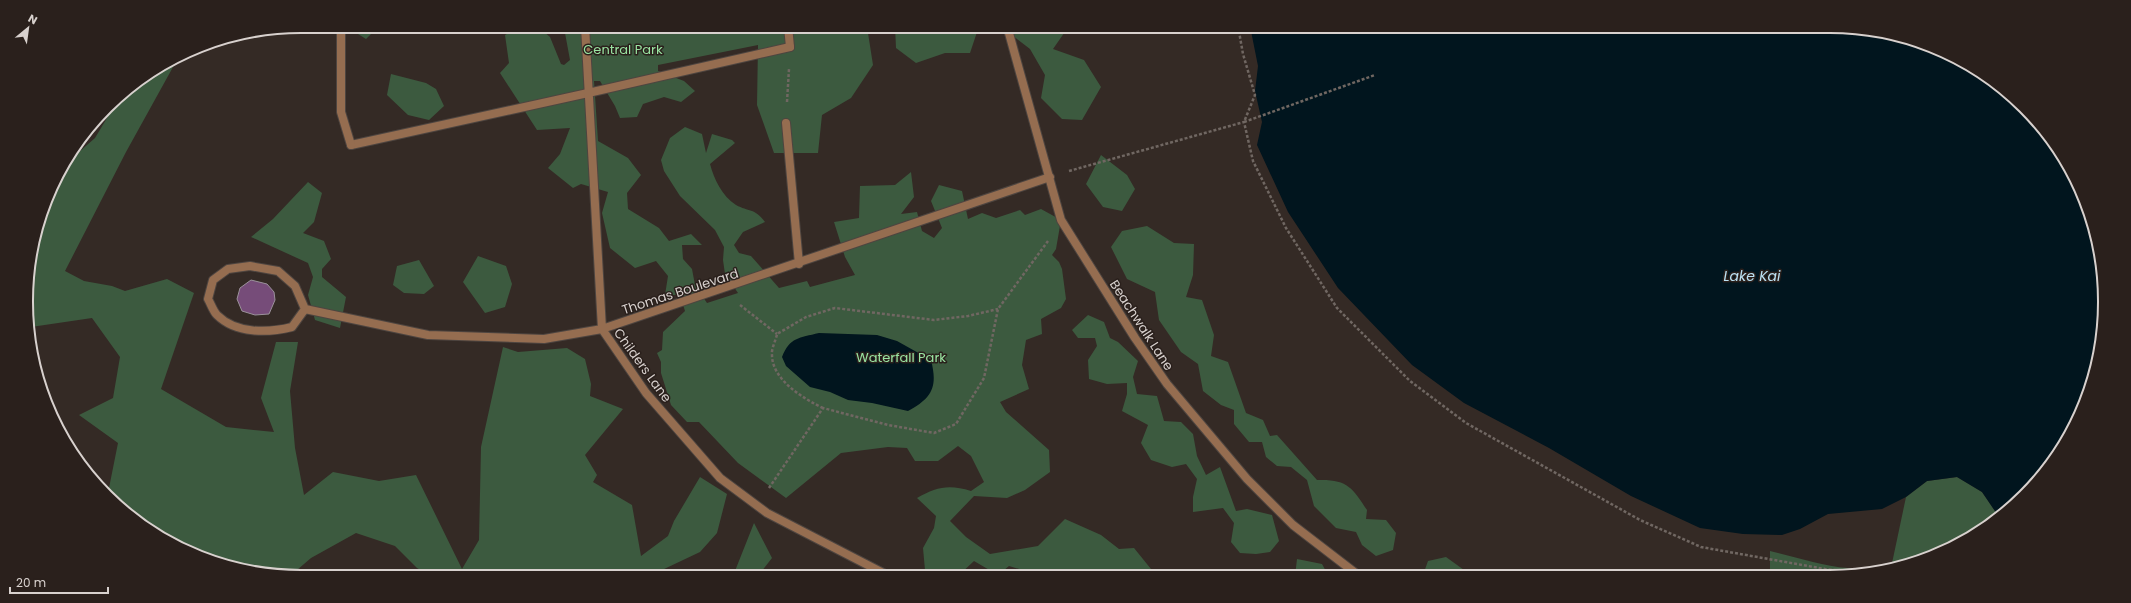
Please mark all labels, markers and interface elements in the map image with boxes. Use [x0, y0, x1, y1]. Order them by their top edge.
north arrow [8, 8, 48, 48]
text: N [25, 10, 40, 28]
park label: Central Park [583, 40, 663, 59]
street label: Thomas Boulevard [619, 264, 741, 319]
water label: Lake Kai [1724, 266, 1781, 286]
street label: Beachwalk Lane [1105, 276, 1178, 374]
street label: Childers Lane [609, 324, 676, 406]
park label: Waterfall Park [856, 348, 946, 367]
scale bar [10, 569, 108, 595]
text: 20 m [16, 574, 46, 591]

